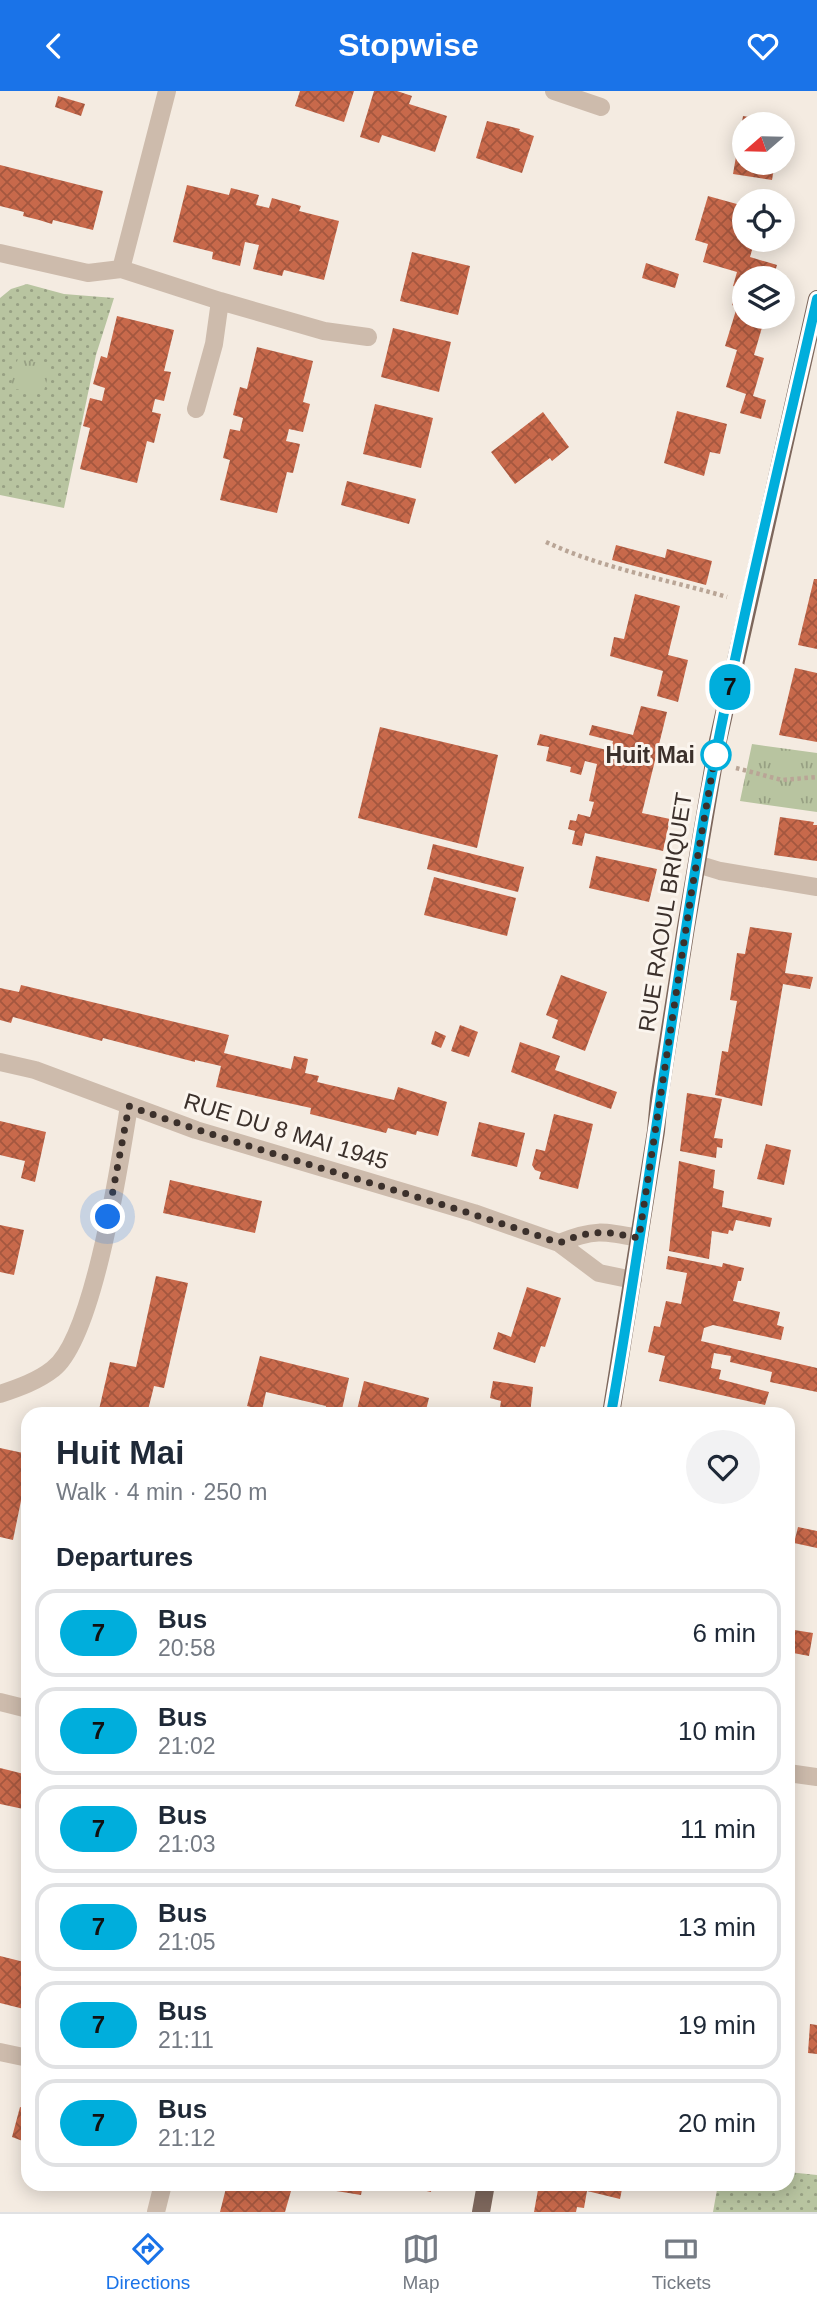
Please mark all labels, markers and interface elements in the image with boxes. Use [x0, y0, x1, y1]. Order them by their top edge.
icon: back [35, 27, 73, 65]
text: Stopwise [338, 27, 479, 63]
icon: heart [744, 27, 782, 65]
north arrow [732, 112, 794, 175]
map controls [732, 112, 795, 329]
button: locate [732, 189, 795, 252]
button: layers [732, 266, 795, 329]
line badge: 7 [707, 664, 753, 710]
text: 7 [723, 673, 737, 700]
marker: Huit Mai [701, 740, 731, 770]
place label: Huit Mai [606, 742, 695, 768]
street label: RUE RAOUL BRIQUET [633, 790, 697, 1034]
street label: RUE DU 8 MAI 1945 [181, 1088, 391, 1174]
your location [90, 1199, 125, 1234]
button: heart [686, 1430, 760, 1504]
text: Huit Mai [56, 1434, 184, 1471]
text: Walk · 4 min · 250 m [56, 1479, 267, 1505]
text: Departures [56, 1542, 193, 1572]
text: Bus [158, 1604, 207, 1634]
text: 6 min [692, 1618, 756, 1648]
text: 7 [92, 1619, 105, 1646]
text: 20:58 [158, 1635, 216, 1661]
text: Bus [158, 1702, 207, 1732]
text: 10 min [678, 1716, 756, 1746]
text: 7 [92, 1717, 105, 1744]
text: 21:02 [158, 1733, 216, 1759]
text: Bus [158, 1800, 207, 1830]
text: 11 min [680, 1814, 756, 1844]
text: 7 [92, 1815, 105, 1842]
text: 21:03 [158, 1831, 216, 1857]
text: Bus [158, 1898, 207, 1928]
text: 13 min [678, 1912, 756, 1942]
text: 7 [92, 1913, 105, 1940]
text: 21:05 [158, 1929, 216, 1955]
text: Bus [158, 1996, 207, 2026]
text: 19 min [678, 2010, 756, 2040]
text: 7 [92, 2011, 105, 2038]
text: 21:11 [158, 2027, 214, 2053]
text: Bus [158, 2094, 207, 2124]
text: 20 min [678, 2108, 756, 2138]
text: 7 [92, 2109, 105, 2136]
text: 21:12 [158, 2125, 216, 2151]
tab: Directions [106, 2230, 190, 2294]
tab: Map [402, 2230, 440, 2294]
tab: Tickets [652, 2230, 711, 2294]

